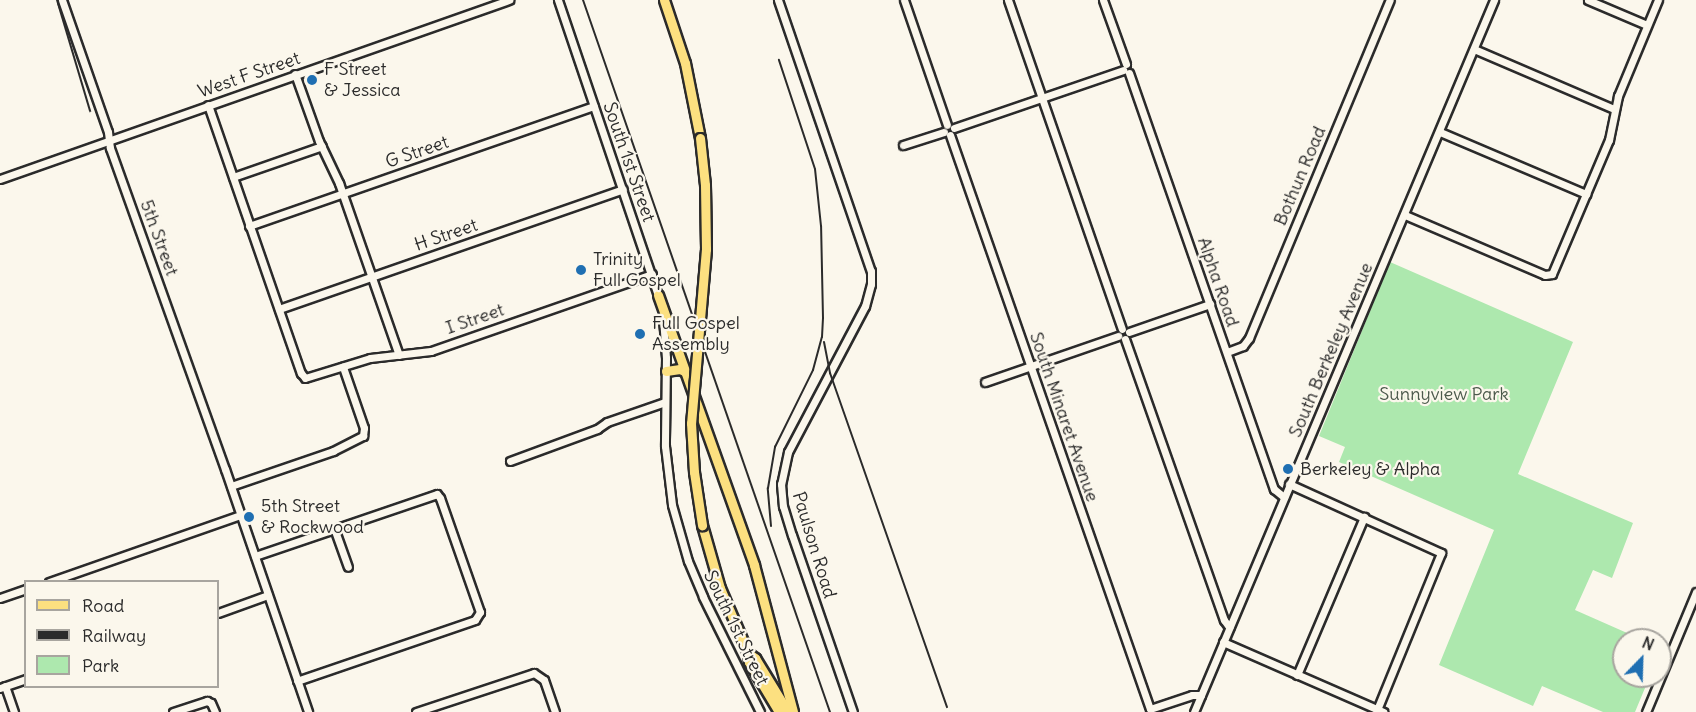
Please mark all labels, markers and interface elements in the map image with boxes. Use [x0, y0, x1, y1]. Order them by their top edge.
street label: West F Street [195, 47, 303, 103]
place label: F Street & Jessica [324, 59, 401, 101]
marker: F Street & Jessica [305, 73, 319, 87]
street label: South 1st Street [598, 99, 660, 225]
street label: Bothun Road [1269, 123, 1331, 229]
street label: G Street [383, 131, 451, 173]
street label: 5th Street [135, 197, 183, 279]
street label: H Street [412, 214, 480, 256]
street label: Alpha Road [1193, 235, 1243, 329]
place label: Trinity Full Gospel [593, 249, 681, 292]
street label: South Berkeley Avenue [1284, 259, 1378, 441]
marker: Trinity Full Gospel [574, 263, 588, 277]
street label: I Street [443, 299, 507, 339]
place label: Full Gospel Assembly [652, 313, 740, 356]
marker: Full Gospel Assembly [633, 327, 647, 341]
street label: South Minaret Avenue [1025, 329, 1103, 505]
park label: Sunnyview Park [1379, 383, 1509, 405]
place label: Berkeley & Alpha [1300, 458, 1440, 480]
marker: Berkeley & Alpha [1281, 462, 1295, 476]
street label: Paulson Road [788, 489, 840, 601]
place label: 5th Street & Rockwood [261, 496, 364, 538]
marker: 5th Street & Rockwood [242, 510, 256, 524]
street label: South 1st Street [699, 567, 773, 689]
legend [24, 580, 219, 688]
text: Road [82, 594, 124, 617]
text: Railway [82, 624, 146, 647]
north arrow [1612, 628, 1672, 688]
text: N [1639, 632, 1657, 655]
text: Park [82, 654, 119, 677]

